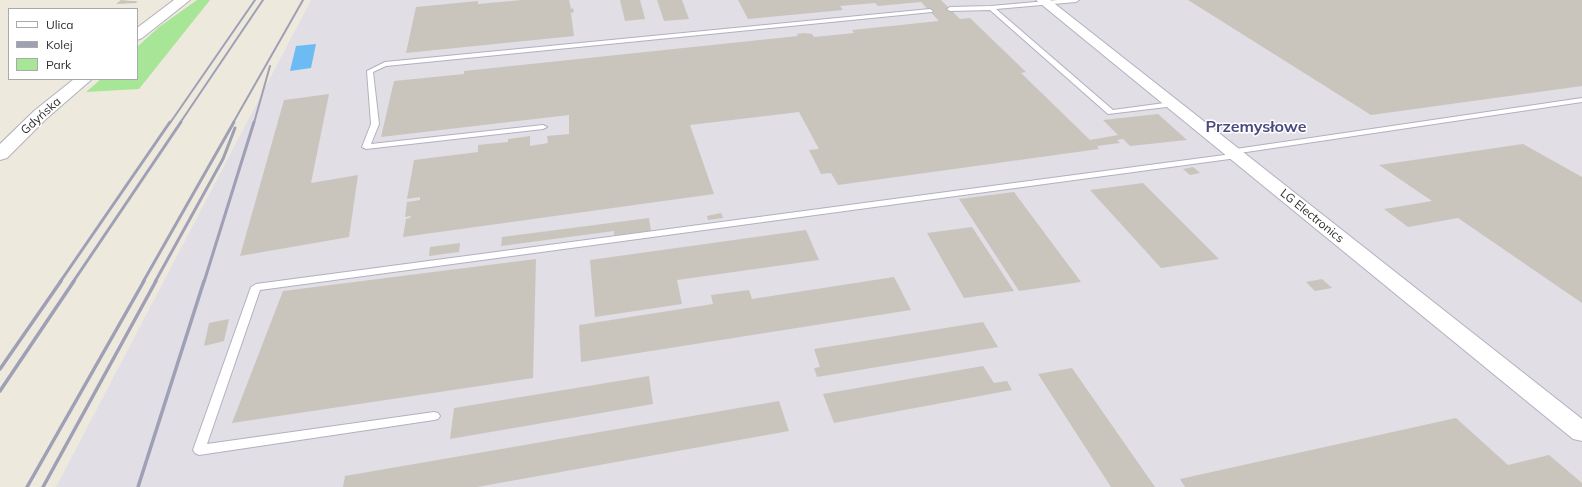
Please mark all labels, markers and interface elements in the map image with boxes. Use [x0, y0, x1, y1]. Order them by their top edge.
legend [8, 8, 138, 80]
text: Ulica [46, 17, 74, 32]
text: Kolej [46, 37, 73, 52]
text: Park [46, 57, 71, 72]
street label: Gdyńska [18, 94, 64, 138]
district label: Przemysłowe [1206, 117, 1306, 137]
street label: LG Electronics [1277, 186, 1347, 246]

